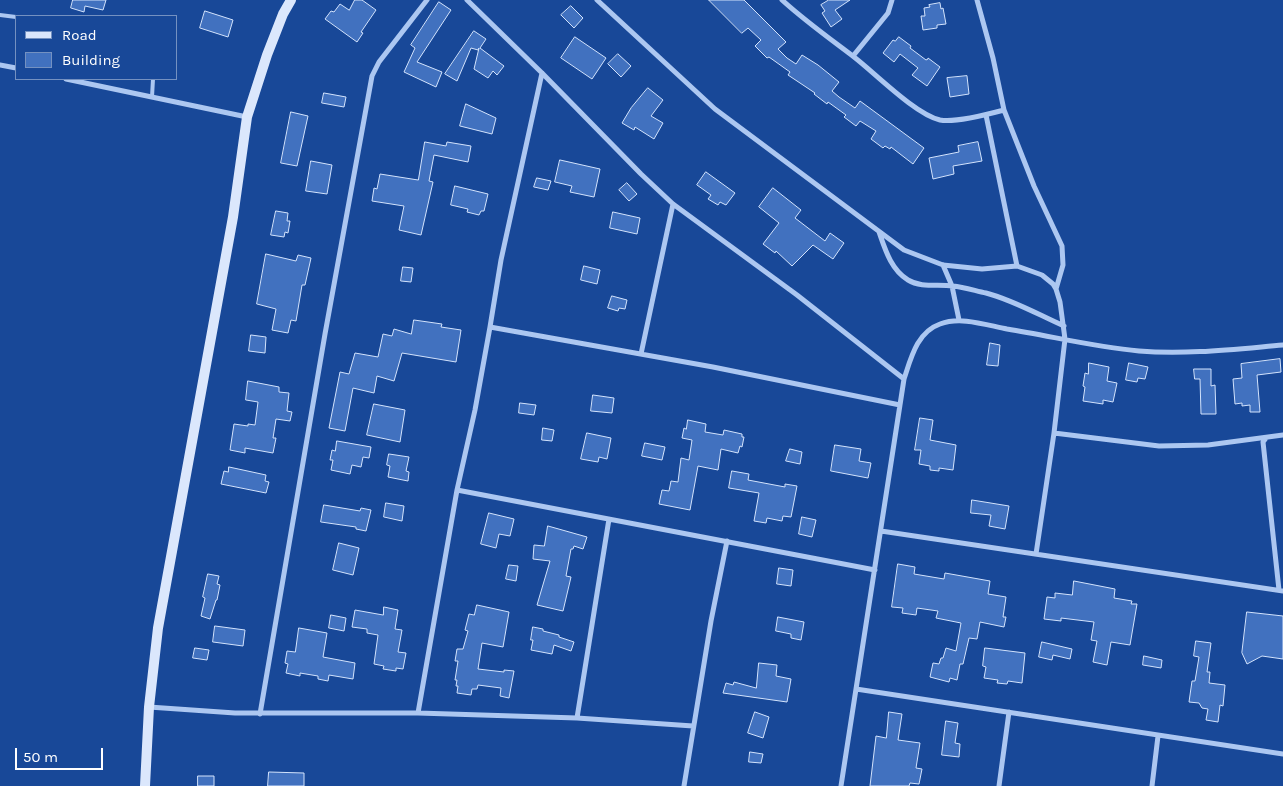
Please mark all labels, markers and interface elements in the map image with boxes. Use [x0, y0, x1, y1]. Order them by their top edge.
legend [15, 15, 178, 80]
text: Road [62, 26, 97, 44]
text: Building [62, 51, 120, 69]
scale bar [18, 738, 105, 770]
text: 50 m [23, 748, 58, 766]

